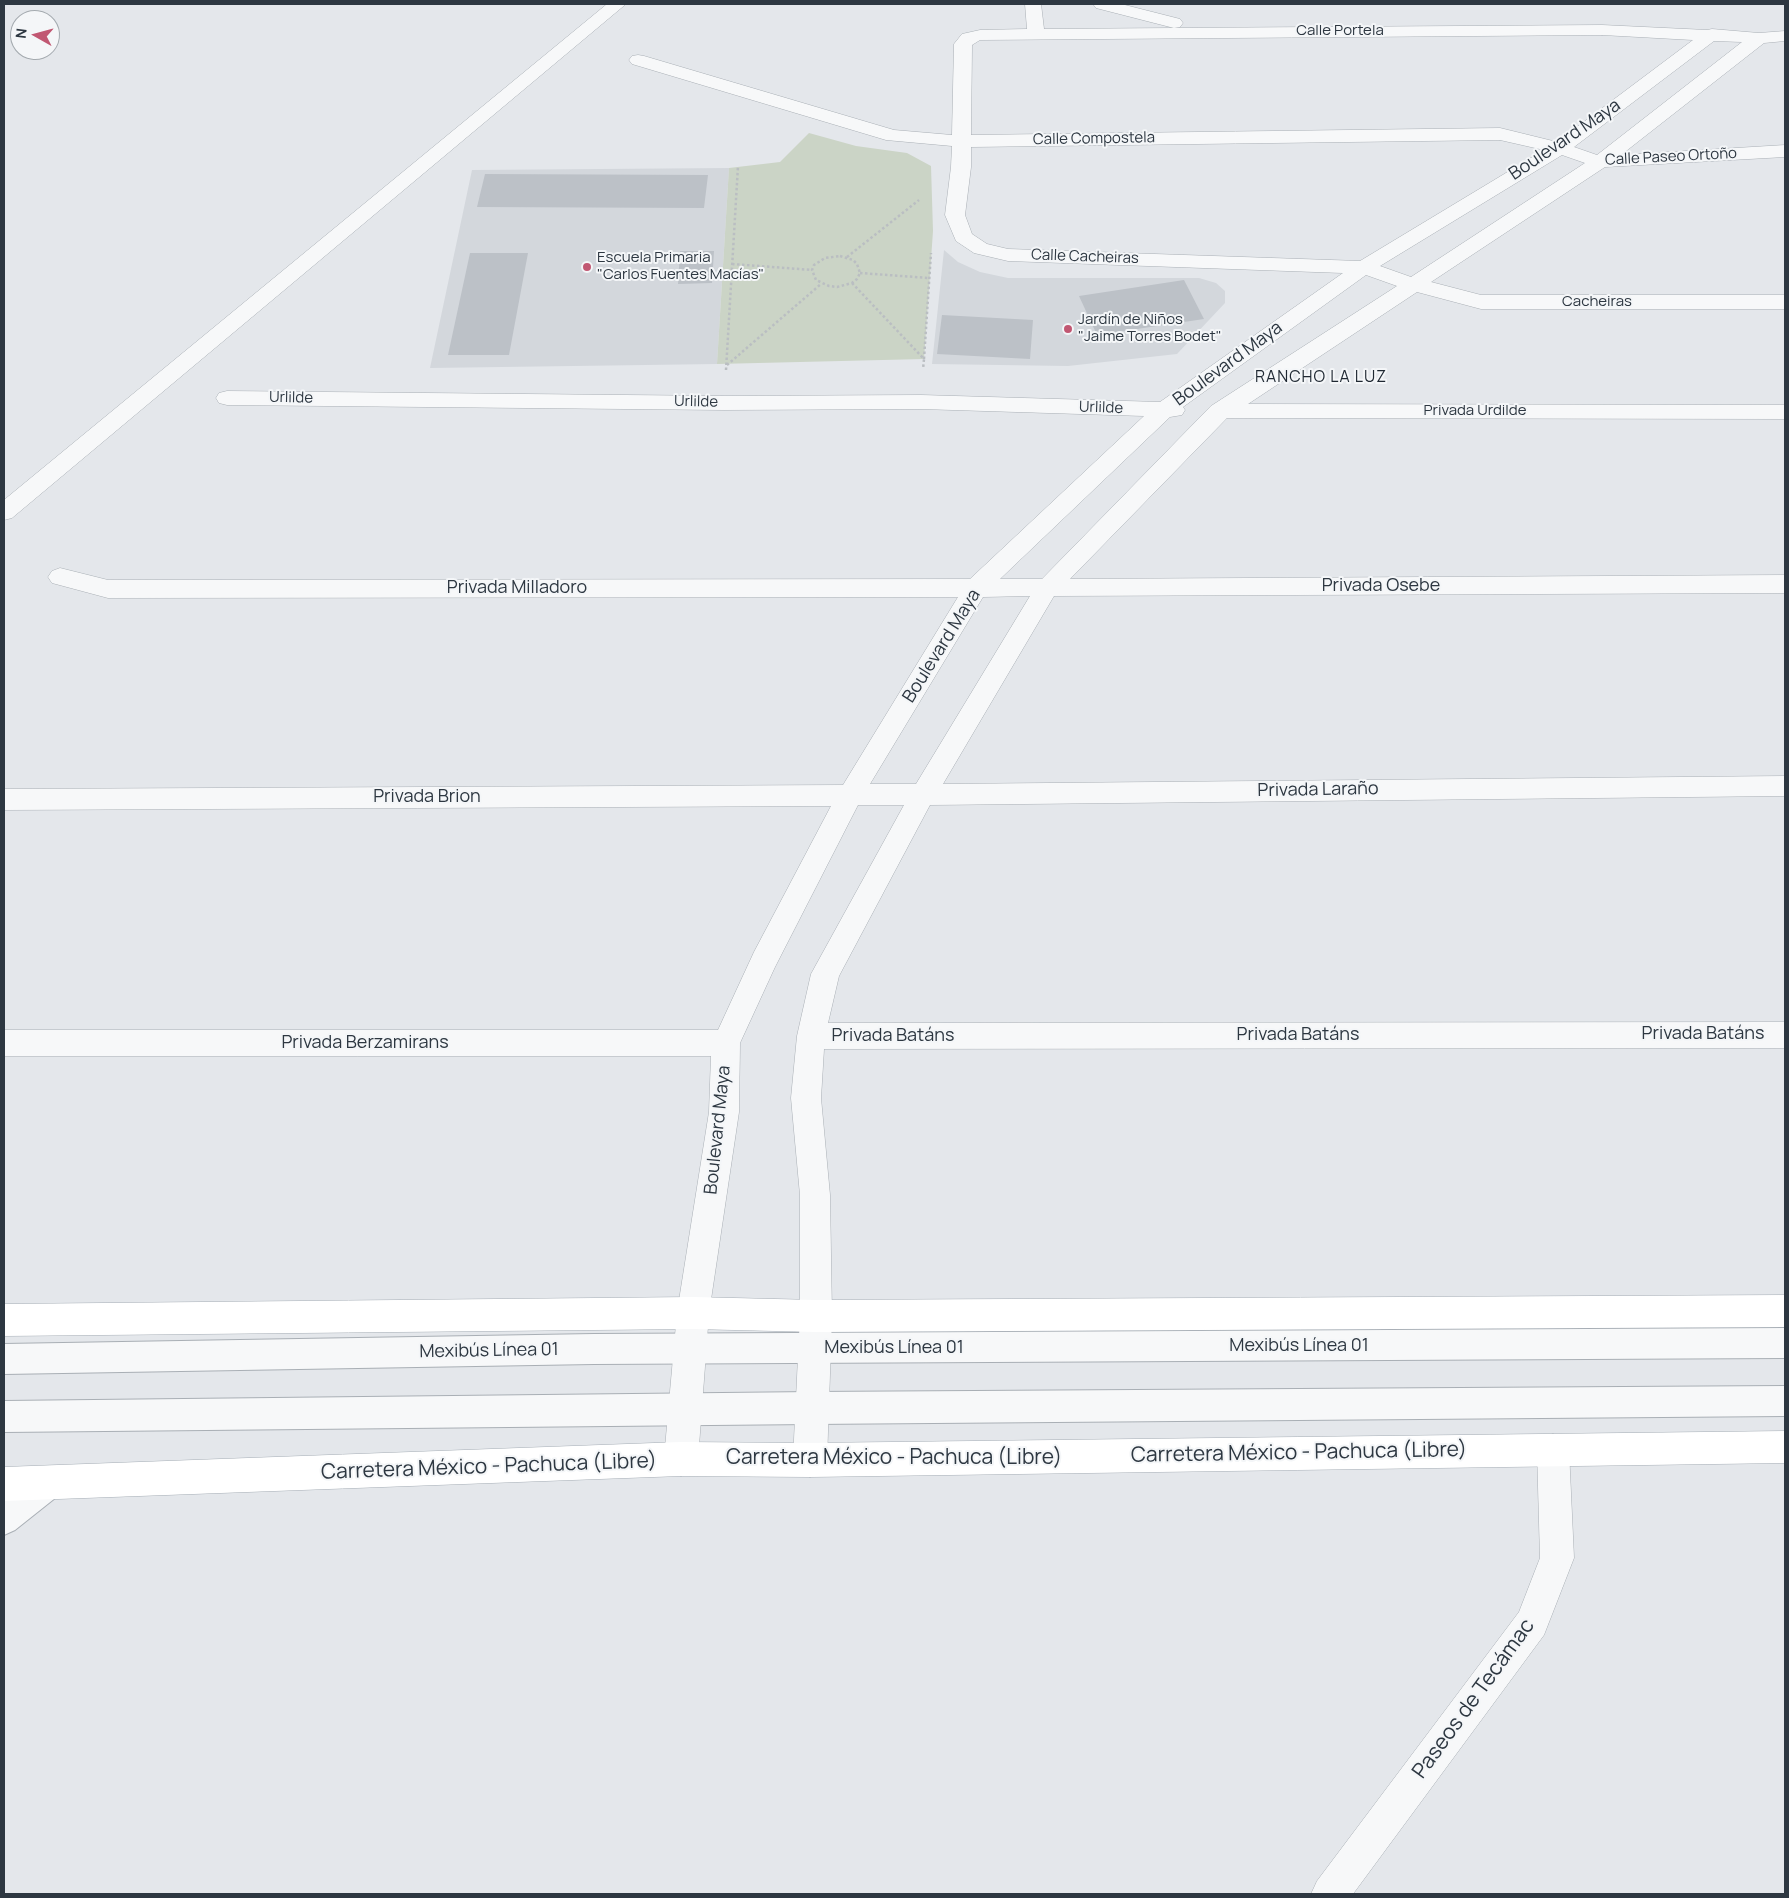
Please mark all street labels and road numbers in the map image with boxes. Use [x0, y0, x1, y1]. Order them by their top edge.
street label: Calle Portela [1296, 22, 1384, 40]
street label: Boulevard Maya [1505, 95, 1625, 185]
street label: Calle Compostela [1033, 129, 1155, 149]
street label: Calle Paseo Ortoño [1605, 145, 1737, 169]
street label: Calle Cacheiras [1031, 246, 1139, 268]
street label: Cacheiras [1562, 293, 1632, 311]
street label: Boulevard Maya [1169, 317, 1287, 411]
street label: Urlilde [269, 389, 313, 407]
street label: Urlilde [674, 393, 718, 411]
street label: Urlilde [1079, 398, 1123, 418]
street label: Privada Urdilde [1423, 402, 1527, 420]
street label: Privada Osebe [1322, 575, 1440, 597]
street label: Privada Milladoro [447, 577, 587, 599]
street label: Boulevard Maya [898, 585, 986, 707]
street label: Privada Laraño [1257, 778, 1379, 802]
street label: Privada Brion [373, 786, 481, 808]
street label: Privada Batáns [1642, 1023, 1764, 1045]
street label: Privada Batáns [1237, 1024, 1359, 1046]
street label: Privada Batáns [832, 1025, 954, 1047]
street label: Privada Berzamirans [281, 1032, 449, 1054]
street label: Boulevard Maya [700, 1064, 736, 1196]
street label: Mexibús Línea 01 [1229, 1335, 1369, 1357]
street label: Mexibús Línea 01 [824, 1337, 964, 1359]
street label: Mexibús Línea 01 [419, 1339, 559, 1363]
street label: Carretera México - Pachuca (Libre) [1131, 1437, 1467, 1469]
street label: Carretera México - Pachuca (Libre) [726, 1445, 1062, 1471]
street label: Carretera México - Pachuca (Libre) [321, 1449, 657, 1485]
street label: Paseos de Tecámac [1408, 1614, 1540, 1784]

